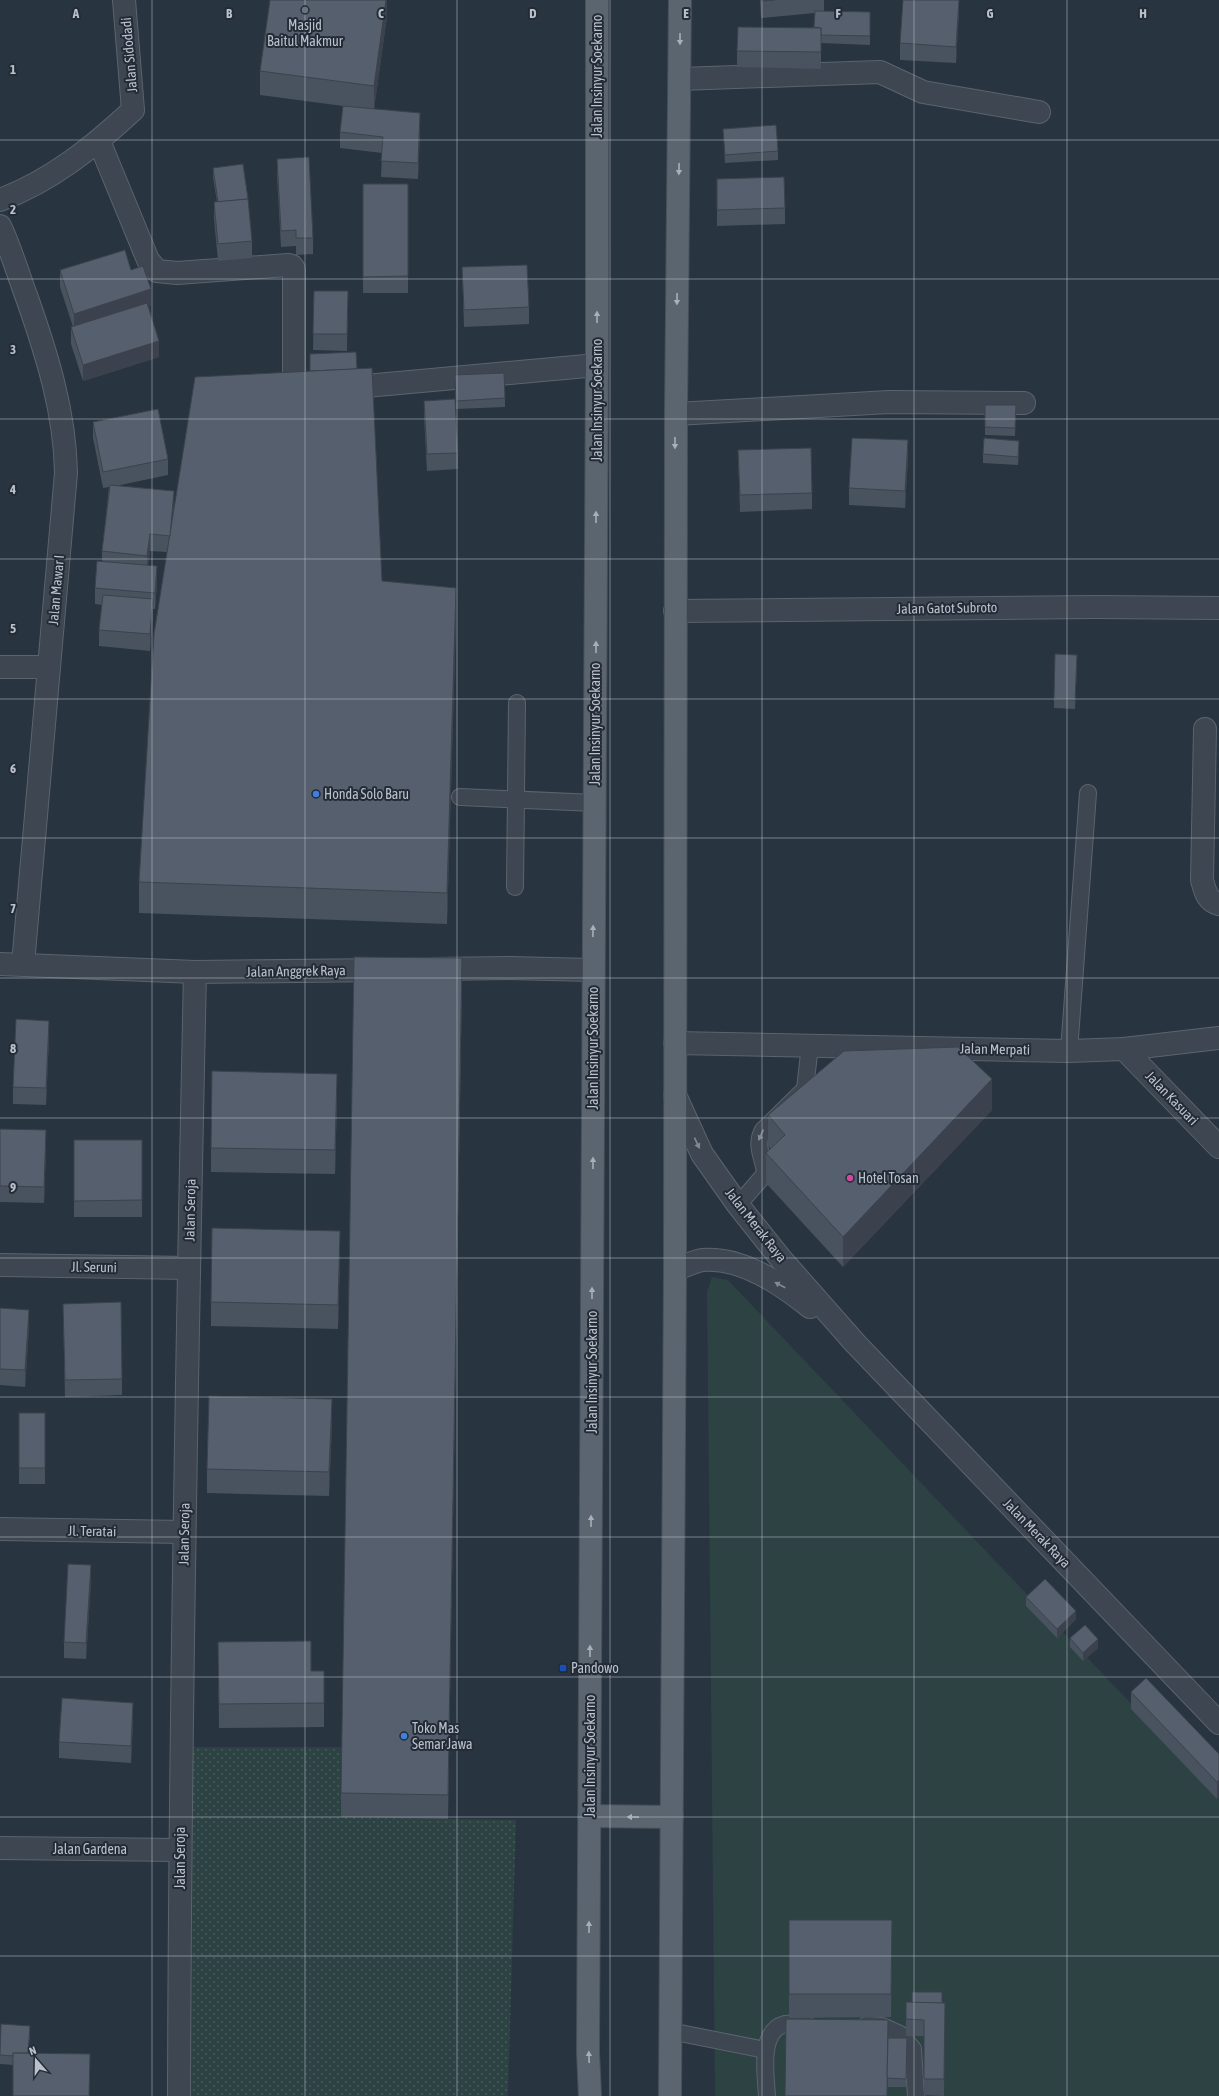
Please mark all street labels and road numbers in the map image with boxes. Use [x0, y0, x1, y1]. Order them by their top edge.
street label: Jalan Insinyur Soekarno [589, 15, 605, 137]
street label: Jalan Sidodadi [118, 17, 140, 93]
street label: Jalan Insinyur Soekarno [589, 339, 605, 461]
street label: Jalan Mawar I [45, 554, 67, 626]
street label: Jalan Gatot Subroto [897, 599, 997, 617]
street label: Jalan Insinyur Soekarno [587, 663, 603, 785]
street label: Jalan Anggrek Raya [246, 962, 346, 980]
street label: Jalan Insinyur Soekarno [585, 987, 601, 1109]
street label: Jalan Merpati [960, 1040, 1030, 1058]
street label: Jalan Kasuari [1142, 1068, 1202, 1128]
street label: Jalan Seroja [181, 1179, 199, 1241]
street label: Jalan Merak Raya [722, 1185, 790, 1265]
street label: Jl. Seruni [71, 1259, 117, 1275]
street label: Jalan Insinyur Soekarno [584, 1311, 600, 1433]
street label: Jalan Merak Raya [1000, 1495, 1074, 1571]
street label: Jalan Seroja [175, 1503, 193, 1565]
street label: Jl. Teratai [68, 1523, 116, 1539]
street label: Jalan Insinyur Soekarno [582, 1695, 598, 1817]
street label: Jalan Seroja [172, 1827, 188, 1889]
street label: Jalan Gardena [53, 1841, 127, 1857]

